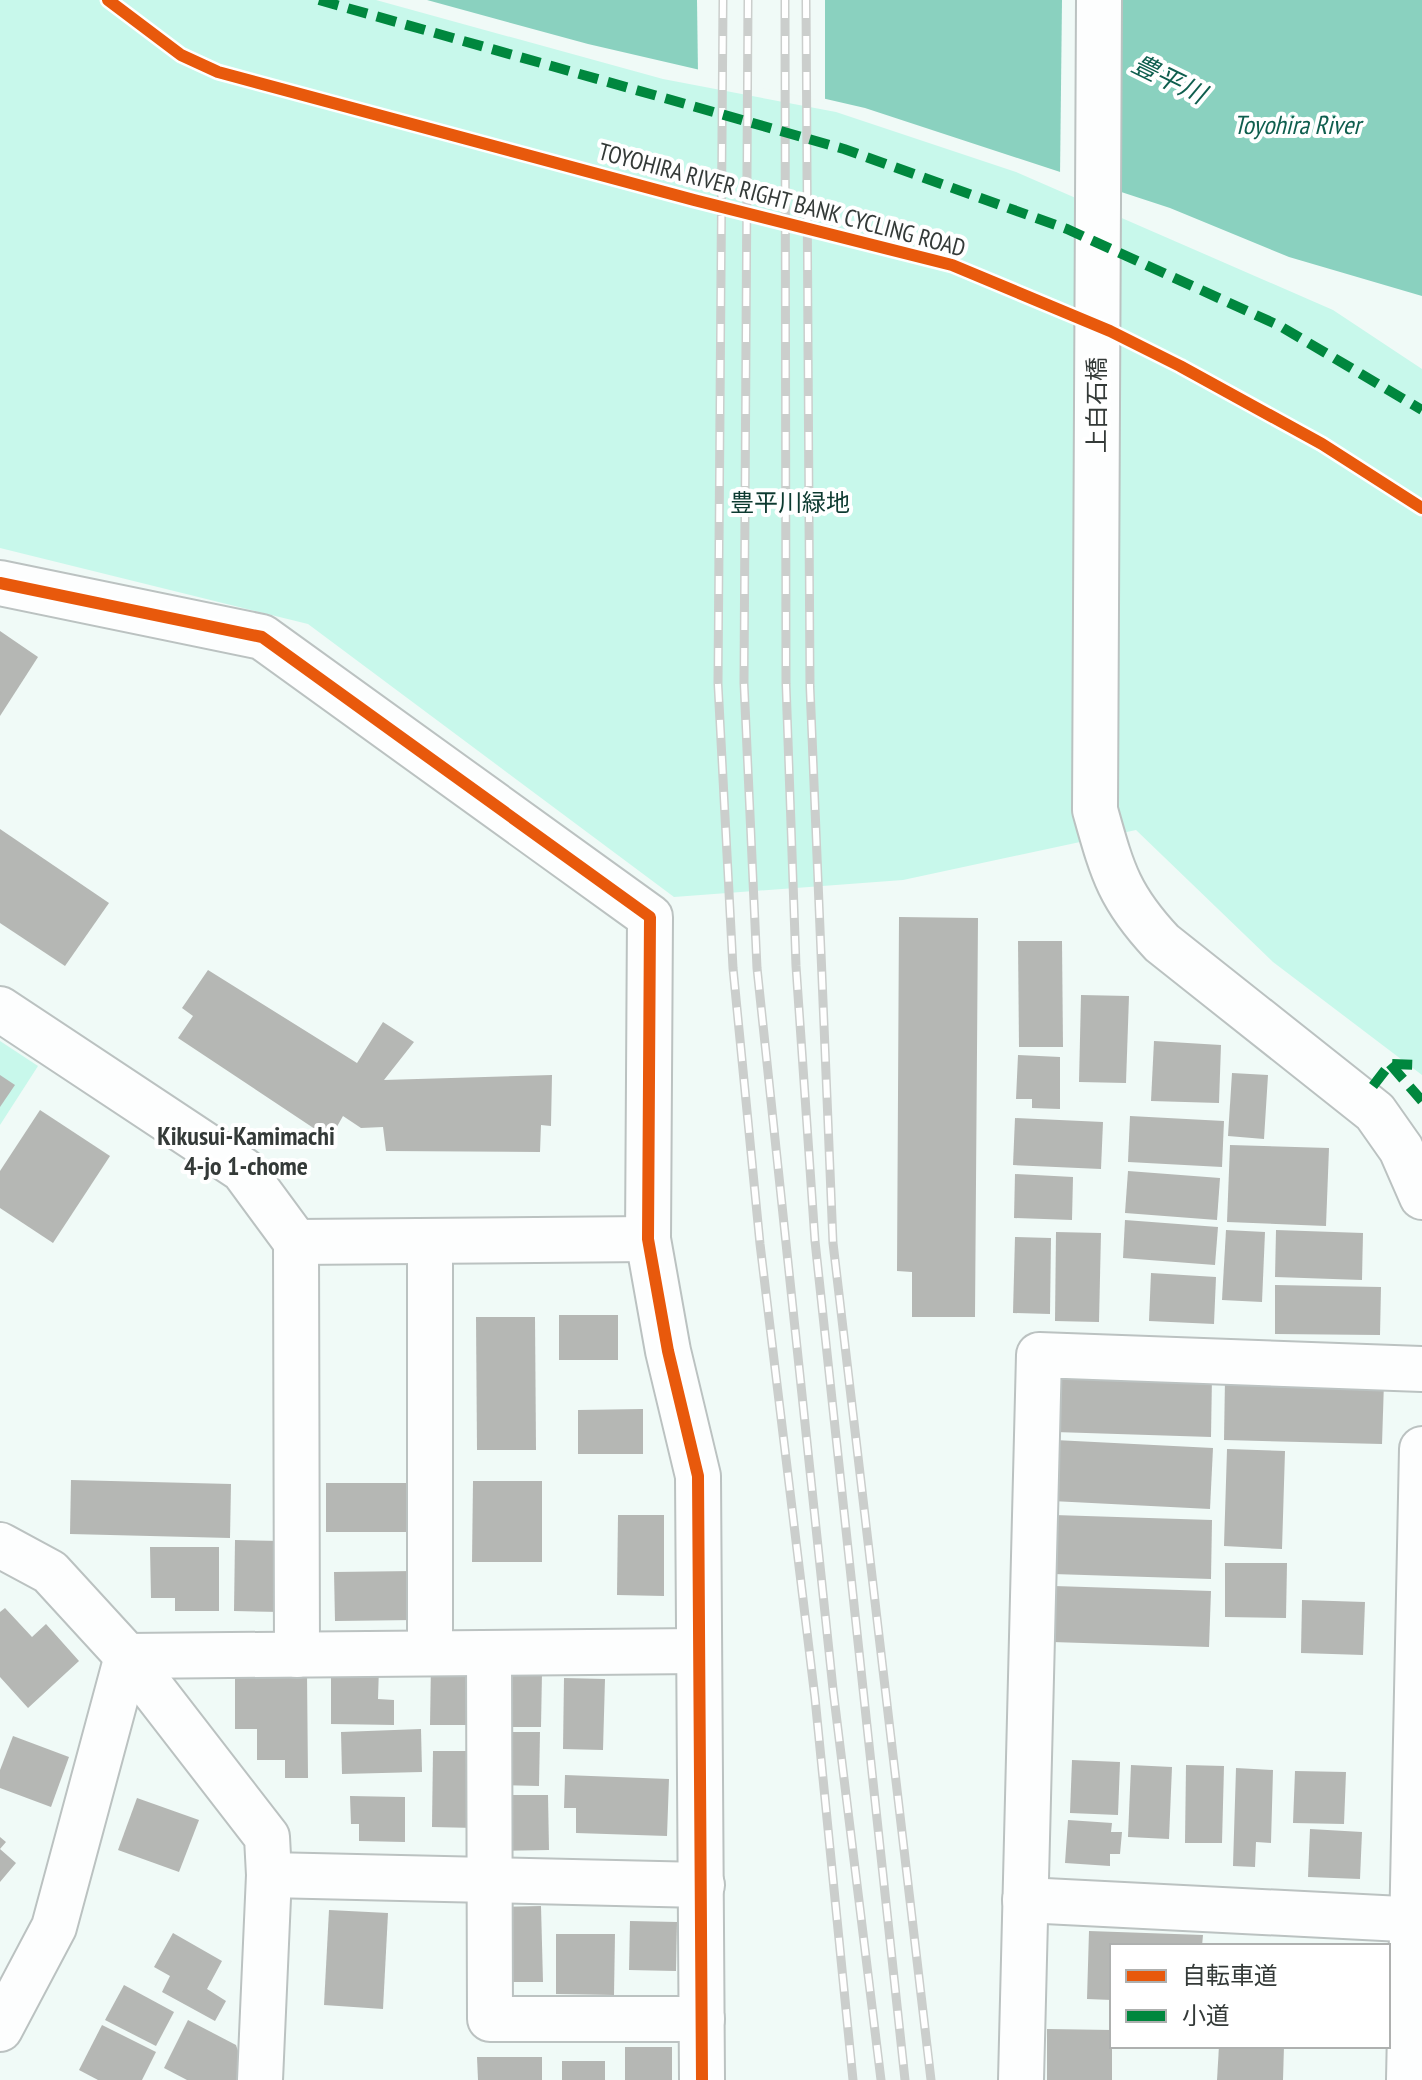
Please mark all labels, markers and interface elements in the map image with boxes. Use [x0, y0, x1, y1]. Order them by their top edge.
water label: 豊平川 [1127, 47, 1214, 112]
water label: Toyohira River [1233, 108, 1364, 141]
street label: TOYOHIRA RIVER RIGHT BANK CYCLING ROAD [595, 136, 969, 263]
street label: 上白石橋 [1081, 357, 1112, 453]
park label: 豊平川緑地 [730, 487, 850, 518]
district label: Kikusui-Kamimachi 4-jo 1-chome [157, 1119, 335, 1182]
legend [1110, 1944, 1390, 2048]
text: 自転車道 [1182, 1960, 1278, 1991]
text: 小道 [1182, 2000, 1230, 2031]

